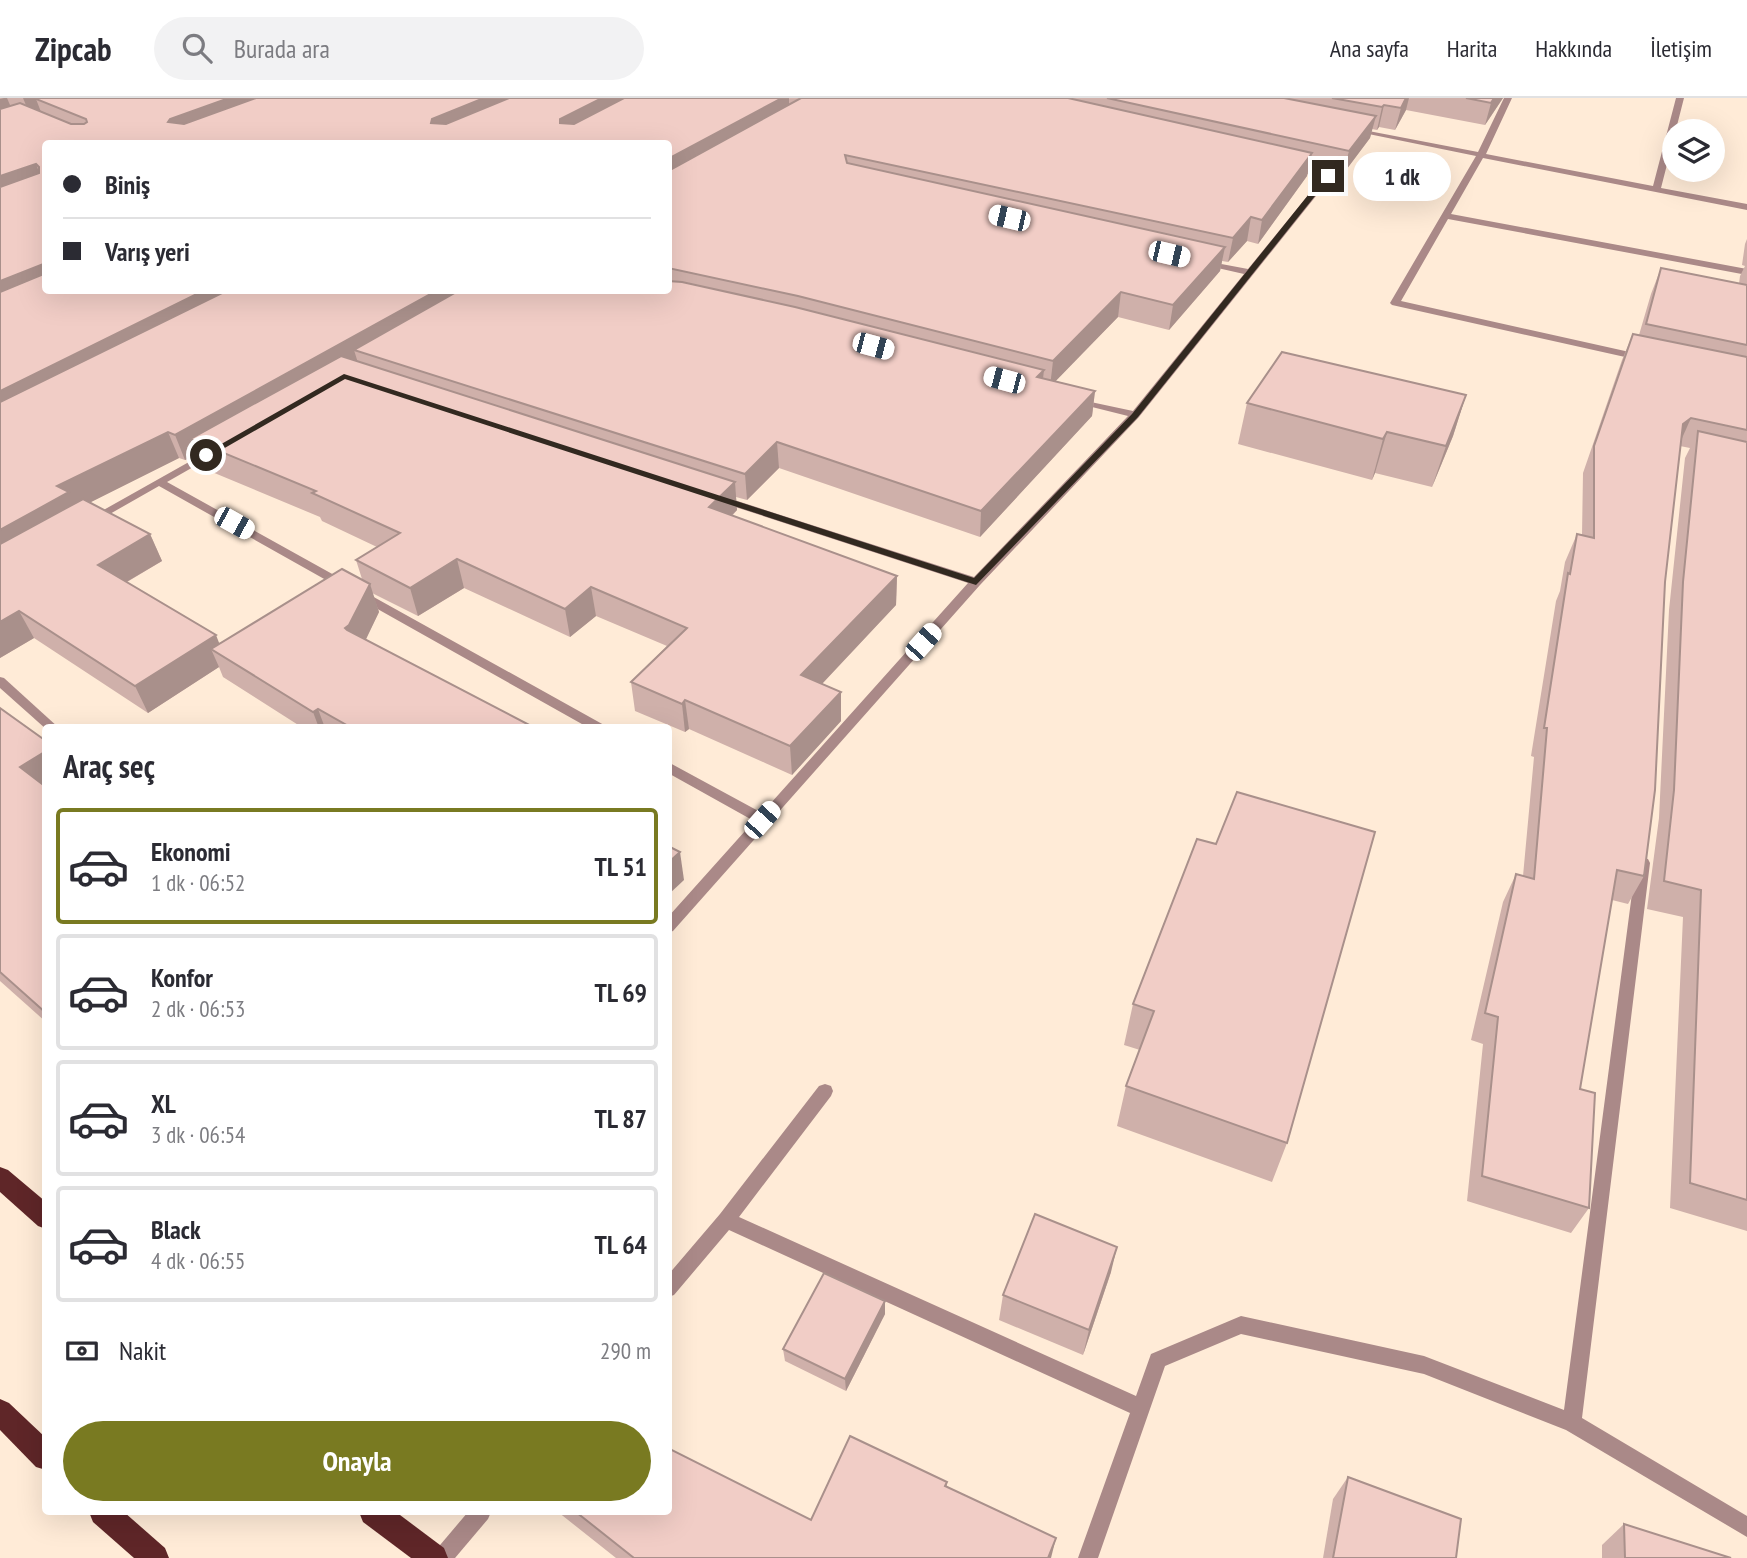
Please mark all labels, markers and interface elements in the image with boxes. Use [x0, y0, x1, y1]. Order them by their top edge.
search box [154, 17, 644, 80]
text: Zipcab [35, 27, 112, 70]
icon: search [178, 29, 216, 67]
text: Burada ara [234, 32, 330, 65]
text: Ana sayfa [1330, 33, 1409, 64]
text: Harita [1447, 33, 1497, 64]
text: Hakkında [1535, 33, 1612, 64]
text: İletişim [1650, 33, 1712, 64]
map controls [1662, 119, 1725, 182]
button: layers [1662, 119, 1725, 182]
callout: 1 dk [1352, 152, 1450, 200]
route end [1312, 160, 1344, 192]
text: 1 dk [1384, 162, 1420, 191]
text: Biniş [105, 168, 150, 201]
car [987, 203, 1032, 233]
text: Varış yeri [105, 235, 190, 268]
car [1147, 239, 1192, 269]
car [850, 330, 897, 362]
car [981, 364, 1028, 396]
route start [190, 439, 222, 471]
car [211, 504, 258, 542]
car [902, 619, 945, 665]
text: Araç seç [63, 745, 155, 787]
car [741, 797, 784, 843]
icon: car [67, 835, 130, 898]
text: Ekonomi [151, 835, 231, 868]
text: TL 51 [595, 850, 647, 883]
text: 1 dk · 06:52 [151, 868, 245, 897]
icon: car [67, 961, 130, 1024]
text: Konfor [151, 961, 213, 994]
text: TL 69 [595, 976, 647, 1009]
text: 2 dk · 06:53 [151, 994, 245, 1023]
icon: car [67, 1087, 130, 1150]
text: XL [151, 1087, 176, 1120]
text: TL 87 [595, 1102, 647, 1135]
text: 3 dk · 06:54 [151, 1120, 245, 1149]
icon: car [67, 1213, 130, 1276]
text: Black [151, 1213, 201, 1246]
text: TL 64 [595, 1228, 647, 1261]
text: 4 dk · 06:55 [151, 1246, 245, 1275]
icon: cash [63, 1332, 101, 1370]
text: Nakit [119, 1334, 166, 1367]
text: 290 m [600, 1336, 651, 1365]
button: Onayla [63, 1421, 651, 1501]

